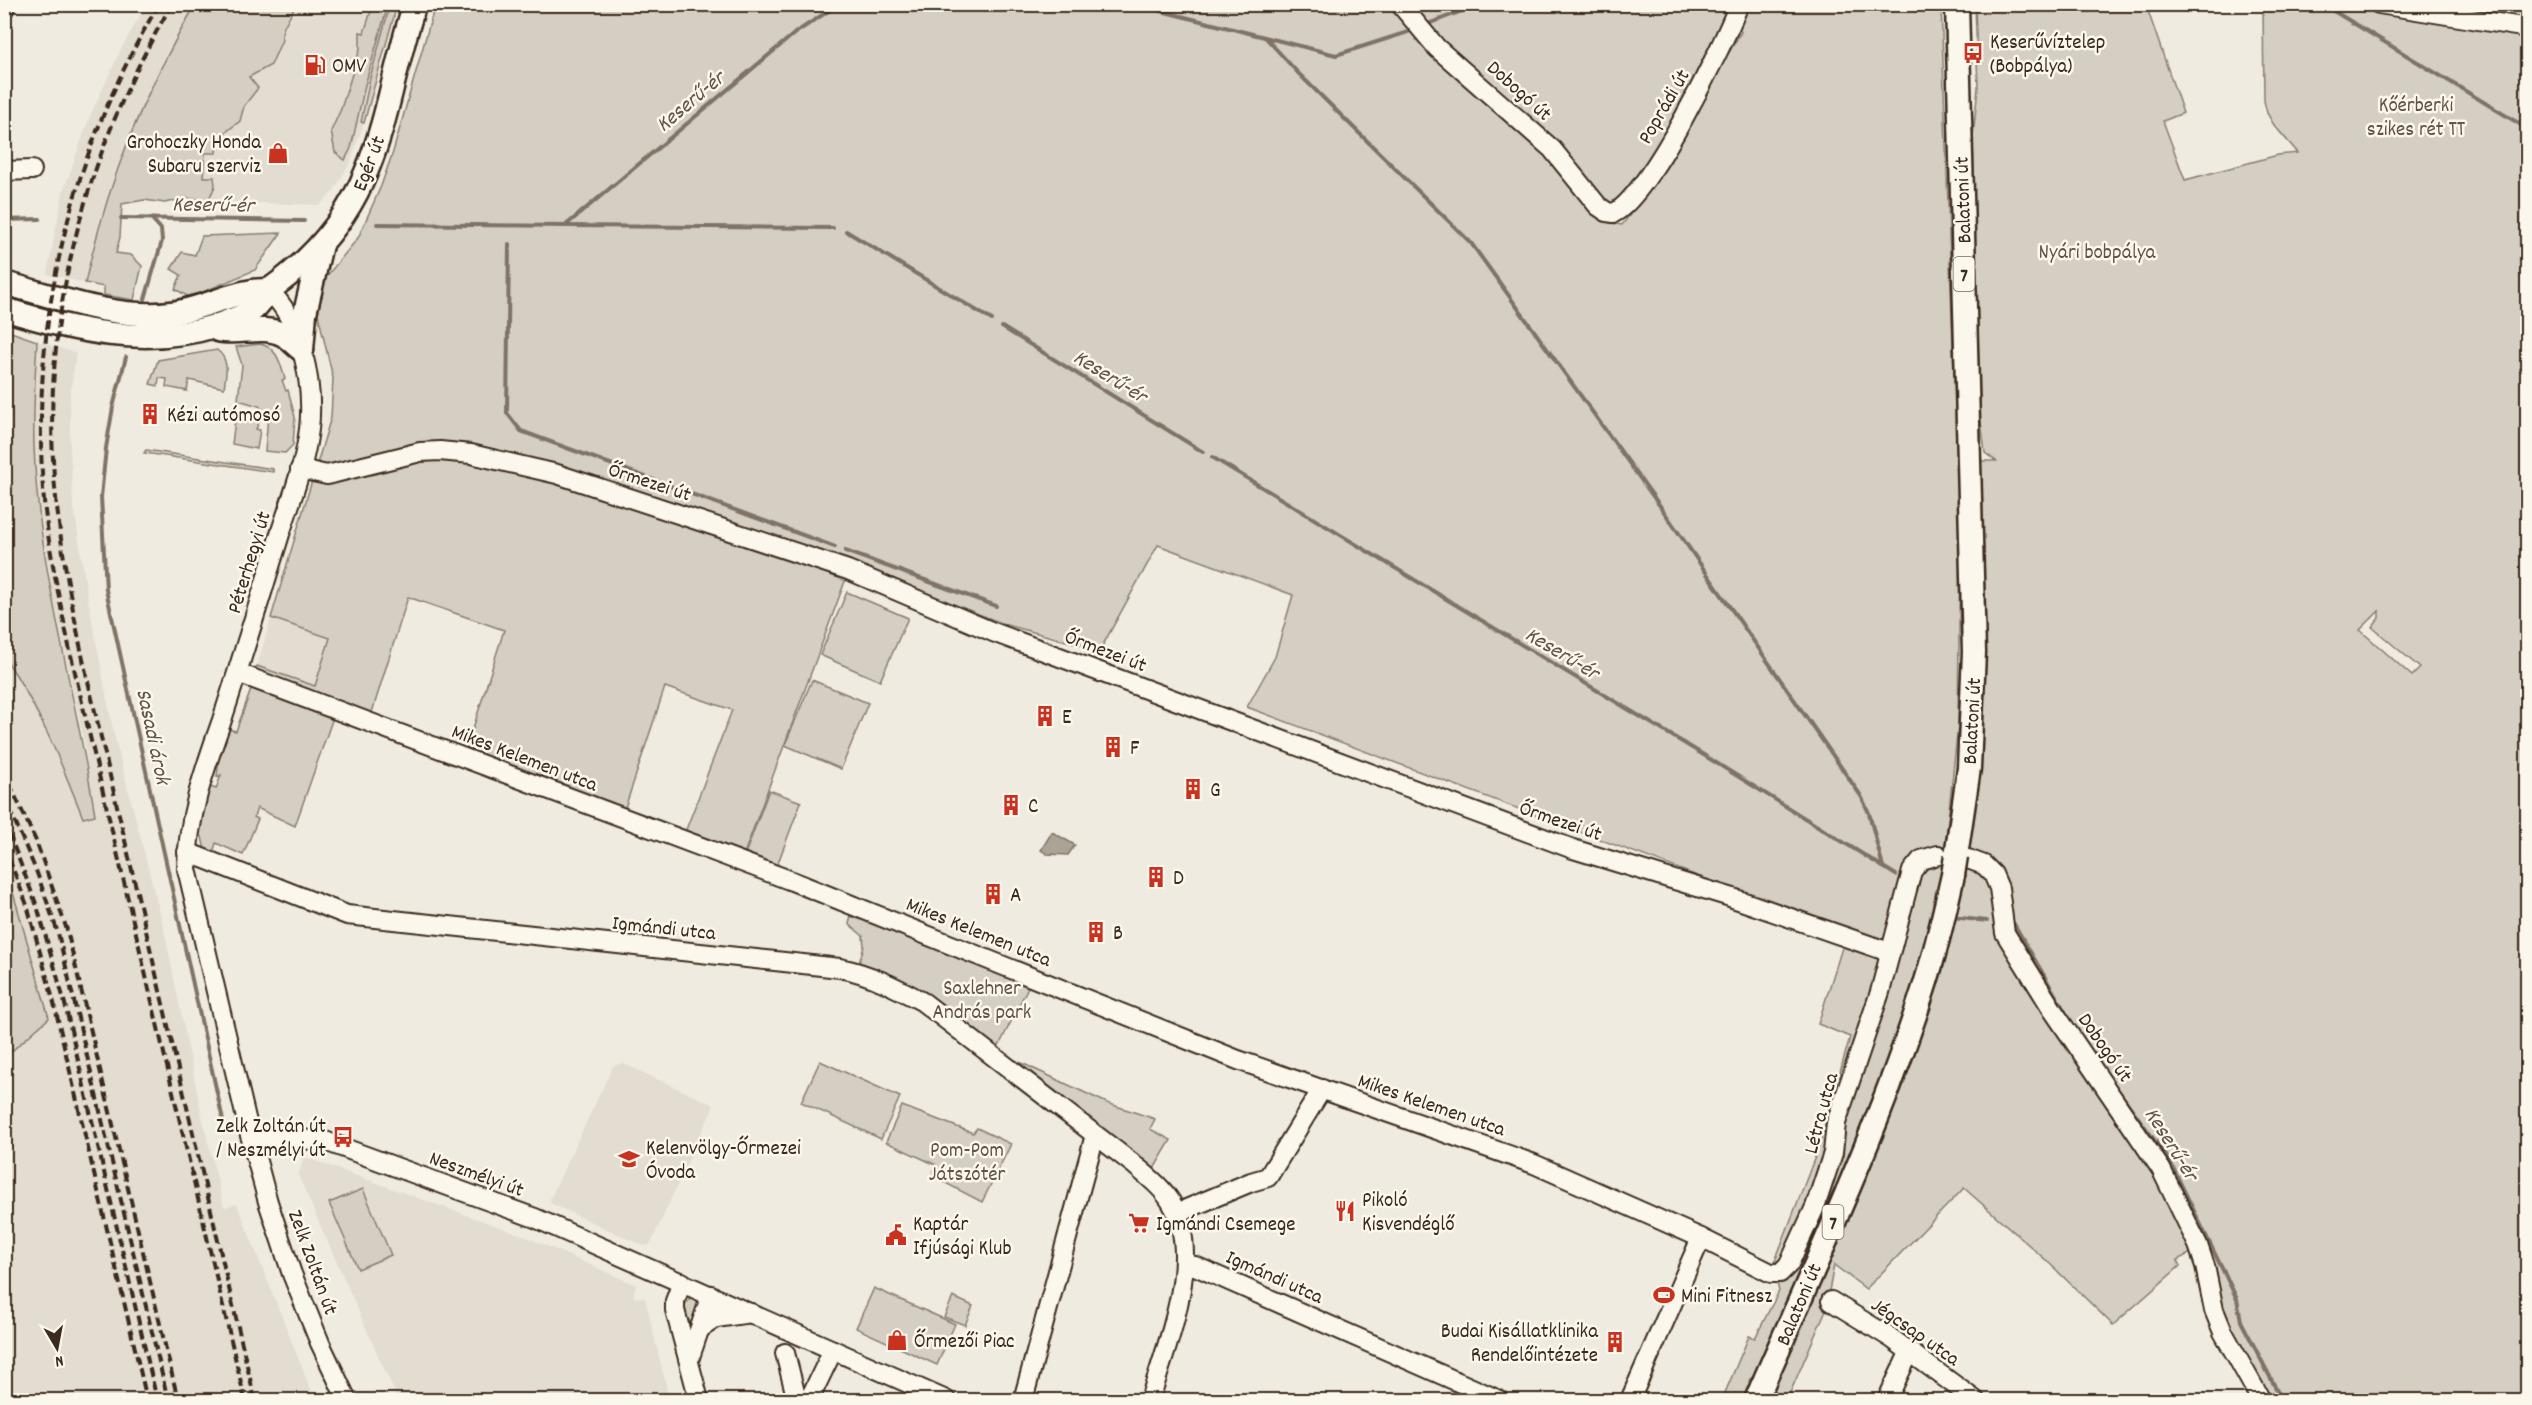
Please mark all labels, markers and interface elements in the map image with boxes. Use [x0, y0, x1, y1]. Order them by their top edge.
place label: Keserűvíztelep (Bobpálya) [1990, 29, 2105, 83]
bus stop icon: Keserűvíztelep (Bobpálya) [1961, 41, 1985, 65]
fuel station icon: OMV [303, 53, 327, 77]
place label: OMV [332, 53, 366, 83]
street label: Dobogó út [1479, 55, 1557, 130]
water label: Keserű-ér [650, 63, 735, 141]
street label: Poprádi út [1632, 64, 1699, 151]
park label: Kőérberki szikes rét TT [2367, 92, 2466, 146]
place label: Grohoczky Honda Subaru szerviz [126, 129, 262, 183]
street label: Egér út [347, 132, 395, 196]
shop icon: Grohoczky Honda Subaru szerviz [266, 141, 290, 165]
street label: Balatoni út [1948, 156, 1982, 244]
water label: Keserű-ér [172, 190, 257, 223]
park label: Nyári bobpálya [2039, 239, 2157, 269]
road number: 7 [1954, 257, 1974, 291]
water label: Keserű-ér [1066, 343, 1154, 414]
building icon: Kézi autómosó [138, 402, 162, 426]
place label: Kézi autómosó [167, 402, 280, 432]
street label: Őrmezei út [604, 456, 695, 511]
street label: Péterhegyi út [221, 508, 281, 618]
water label: Keserű-ér [1518, 621, 1607, 691]
street label: Őrmezei út [1060, 623, 1150, 682]
street label: Balatoni út [1957, 677, 1991, 765]
water label: Sasadi árok [126, 686, 177, 789]
building icon: E [1033, 704, 1057, 728]
place label: E [1062, 704, 1072, 734]
street label: Mikes Kelemen utca [447, 718, 602, 802]
building icon: F [1101, 735, 1125, 759]
place label: F [1130, 735, 1140, 765]
building icon: G [1181, 777, 1205, 801]
place label: G [1210, 777, 1221, 807]
building icon: C [999, 793, 1023, 817]
place label: C [1028, 793, 1038, 823]
street label: Őrmezei út [1515, 795, 1606, 851]
building icon: D [1144, 865, 1168, 889]
place label: D [1173, 865, 1184, 895]
building icon: A [981, 882, 1005, 906]
place label: A [1010, 882, 1021, 912]
street label: Mikes Kelemen utca [901, 891, 1056, 977]
street label: Igmándi utca [610, 910, 718, 950]
building icon: B [1084, 920, 1108, 944]
place label: B [1113, 920, 1123, 950]
park label: Saxlehner András park [933, 975, 1031, 1029]
street label: Dobogó út [2069, 1008, 2139, 1090]
street label: Mikes Kelemen utca [1353, 1068, 1510, 1146]
street label: Létra utca [1798, 1069, 1848, 1158]
water label: Keserű-ér [2135, 1102, 2206, 1190]
place label: Zelk Zoltán út / Neszmélyi út [216, 1113, 326, 1167]
bus stop icon: Zelk Zoltán út / Neszmélyi út [331, 1125, 355, 1149]
place label: Kelenvölgy-Őrmezei Óvoda [646, 1135, 801, 1189]
park label: Pom-Pom Játszótér [929, 1137, 1006, 1191]
street label: Neszmélyi út [424, 1145, 528, 1207]
school or university icon: Kelenvölgy-Őrmezei Óvoda [617, 1147, 641, 1171]
place label: Pikoló Kisvendéglő [1362, 1187, 1455, 1241]
restaurant icon: Pikoló Kisvendéglő [1333, 1199, 1357, 1223]
road number: 7 [1822, 1205, 1844, 1239]
street label: Zelk Zoltán út [278, 1206, 344, 1320]
place label: Kaptár Ifjúsági Klub [913, 1211, 1011, 1265]
supermarket icon: Igmándi Csemege [1127, 1211, 1151, 1235]
place label: Igmándi Csemege [1156, 1211, 1295, 1241]
public building icon: Kaptár Ifjúsági Klub [884, 1223, 908, 1247]
street label: Igmándi utca [1220, 1244, 1328, 1314]
street label: Balatoni út [1770, 1259, 1832, 1351]
sports icon: Mini Fitnesz [1652, 1283, 1676, 1307]
place label: Mini Fitnesz [1681, 1283, 1772, 1313]
street label: Jégcsap utca [1864, 1292, 1966, 1376]
north arrow [27, 1318, 87, 1378]
place label: Budai Kisállatklinika Rendelőintézete [1441, 1318, 1599, 1372]
shop icon: Őrmezői Piac [885, 1328, 909, 1352]
place label: Őrmezői Piac [914, 1328, 1015, 1358]
building icon: Budai Kisállatklinika Rendelőintézete [1603, 1330, 1627, 1354]
text: N [53, 1348, 65, 1372]

